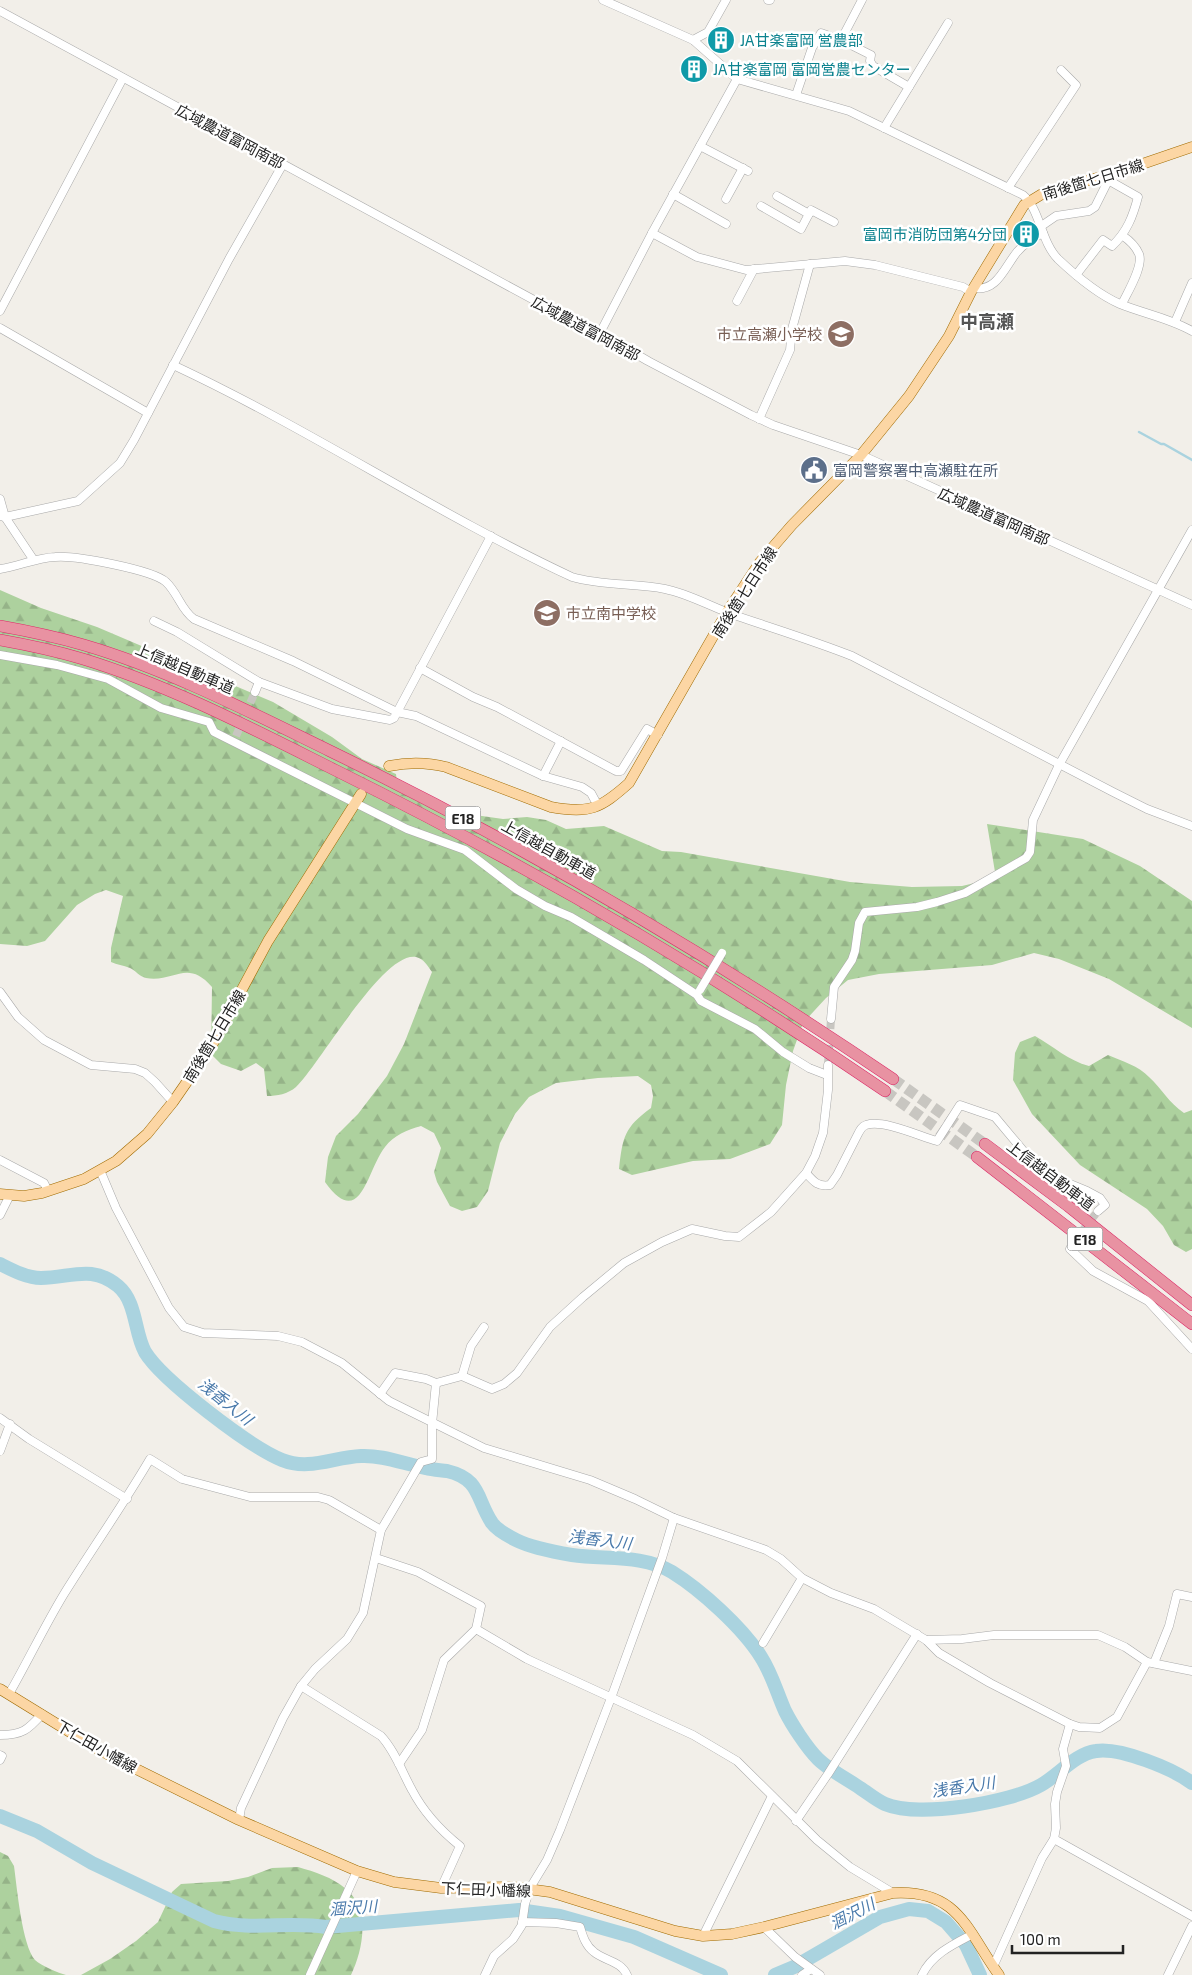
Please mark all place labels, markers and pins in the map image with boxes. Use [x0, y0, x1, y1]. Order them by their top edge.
building icon: JA甘楽富岡 営農部 [706, 25, 736, 55]
place label: JA甘楽富岡 営農部 [740, 31, 863, 49]
building icon: JA甘楽富岡 富岡営農センター [679, 54, 709, 84]
place label: JA甘楽富岡 富岡営農センター [713, 60, 911, 78]
building icon: 富岡市消防団第4分団 [1011, 219, 1041, 249]
place label: 富岡市消防団第4分団 [863, 225, 1007, 243]
school or university icon: 市立高瀬小学校 [826, 319, 856, 349]
place label: 市立高瀬小学校 [717, 325, 822, 343]
public building icon: 富岡警察署中高瀬駐在所 [799, 455, 829, 485]
place label: 富岡警察署中高瀬駐在所 [833, 461, 998, 479]
school or university icon: 市立南中学校 [532, 598, 562, 628]
place label: 市立南中学校 [566, 604, 656, 622]

